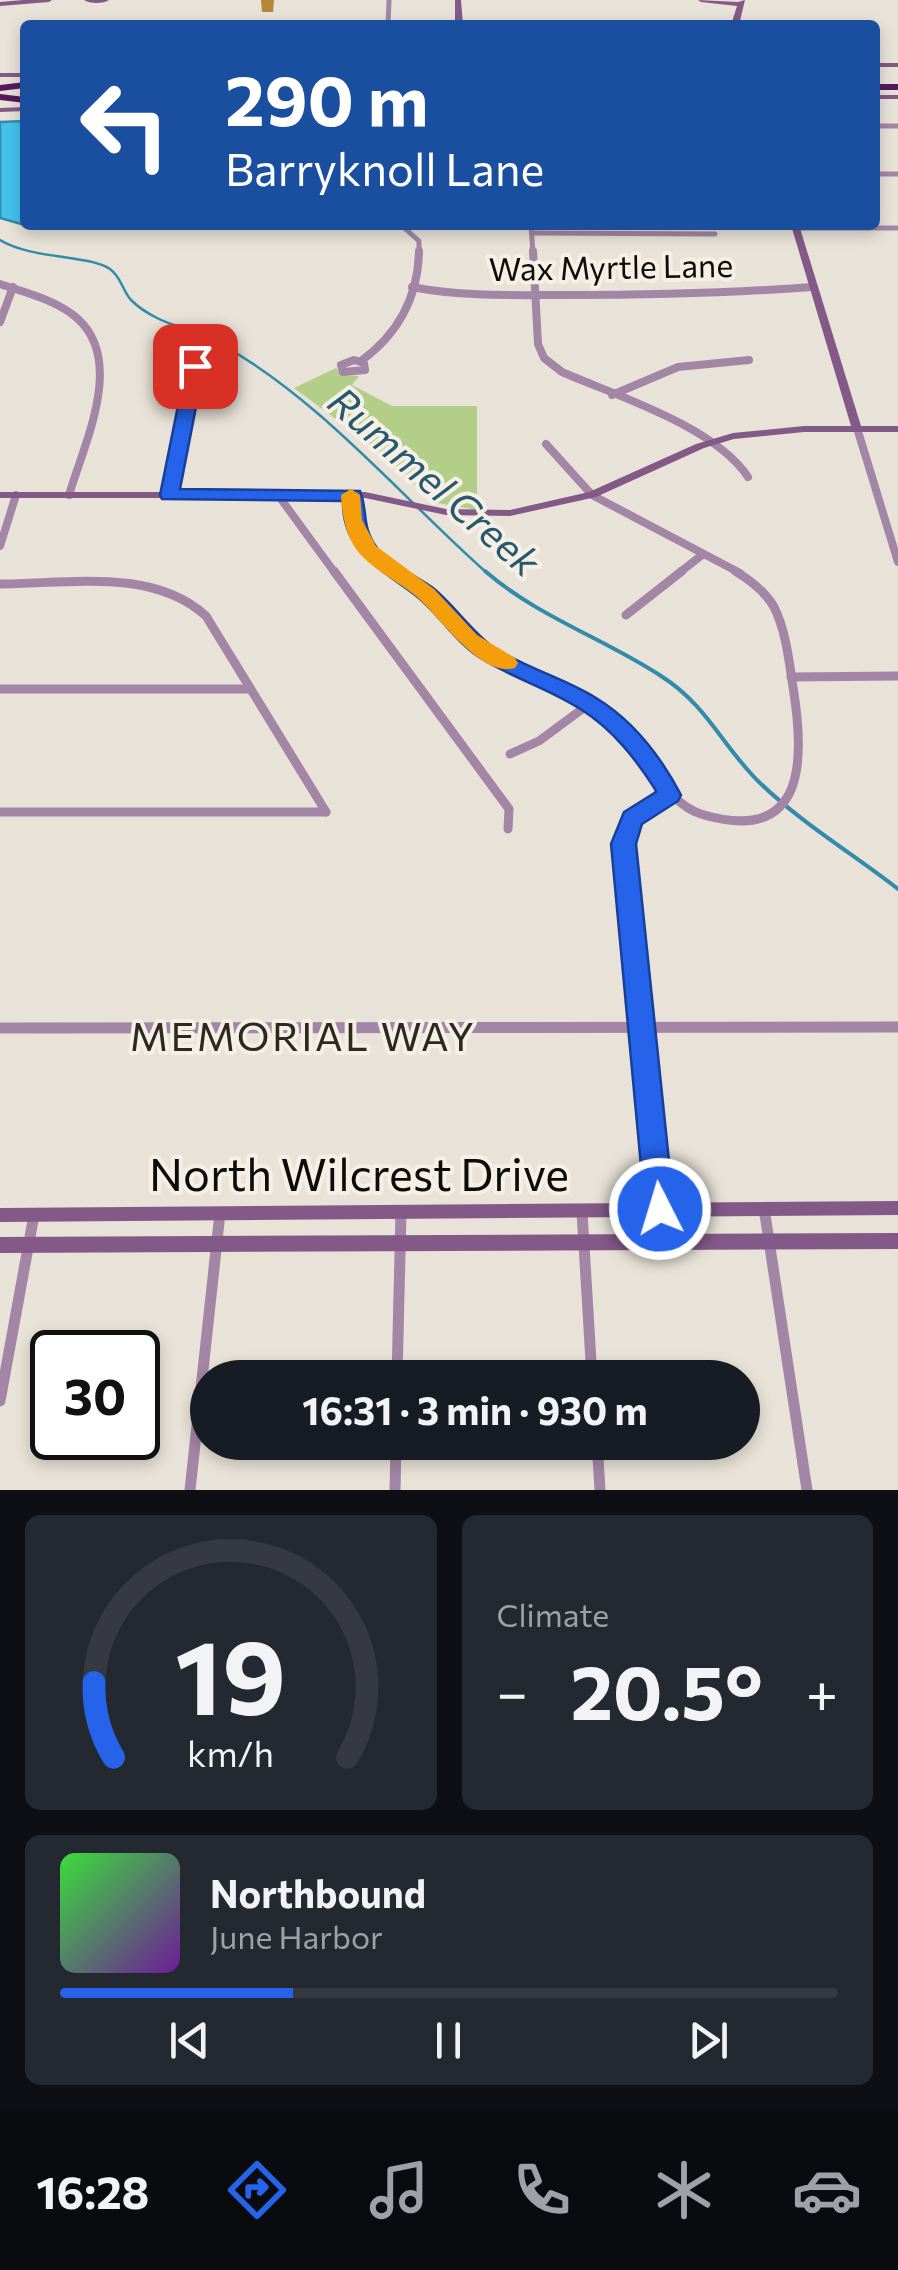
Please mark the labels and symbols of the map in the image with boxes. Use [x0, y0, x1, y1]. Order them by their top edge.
street label: Wax Myrtle Lane [488, 244, 733, 288]
pin [153, 324, 238, 409]
water label: Rummel Creek [320, 375, 552, 586]
district label: MEMORIAL WAY [130, 1010, 476, 1059]
street label: North Wilcrest Drive [149, 1145, 569, 1200]
position arrow [608, 1157, 712, 1261]
speed limit sign: 30 [30, 1330, 160, 1460]

